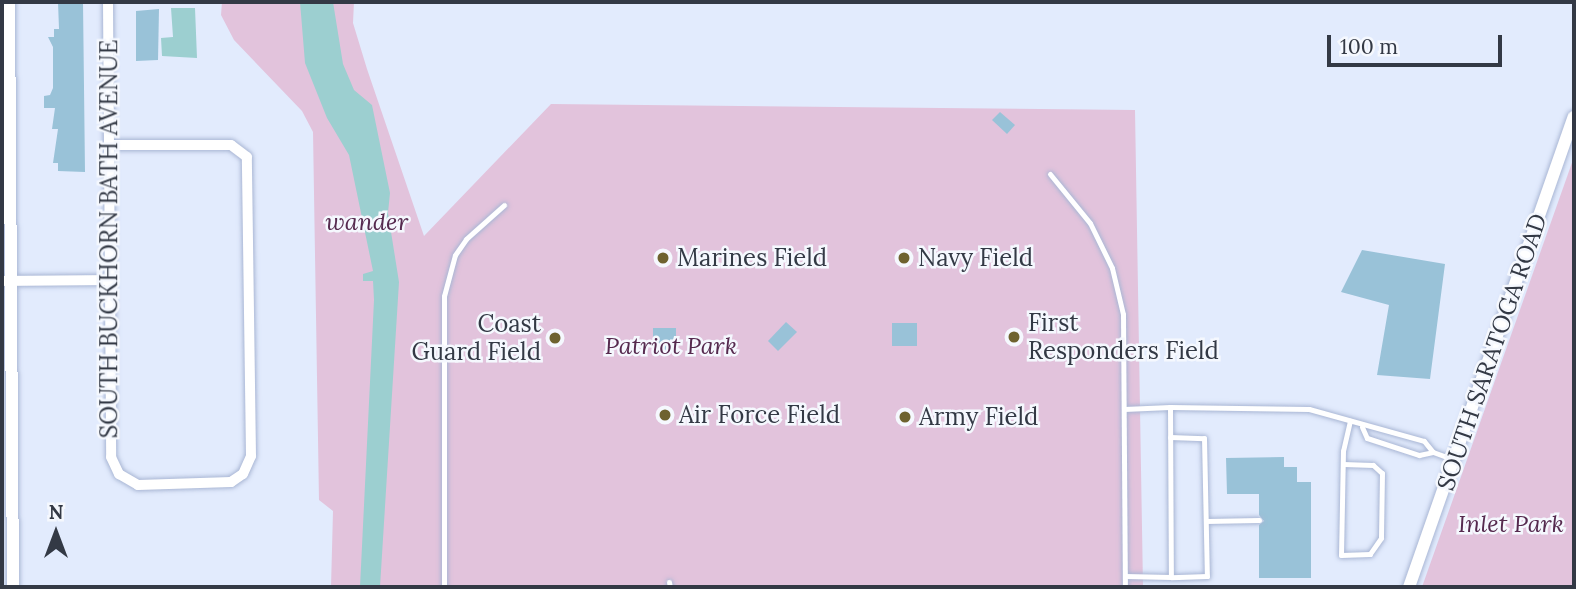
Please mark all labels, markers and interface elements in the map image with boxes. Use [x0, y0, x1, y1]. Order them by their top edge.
scale bar [1331, 21, 1506, 65]
text: 100 m [1340, 33, 1398, 60]
street label: SOUTH BUCKHORN BATH AVENUE [95, 40, 123, 438]
park label: wander [326, 208, 408, 236]
street label: SOUTH SARATOGA ROAD [1431, 210, 1553, 494]
place label: Marines Field [677, 244, 827, 272]
place label: Navy Field [918, 244, 1033, 272]
marker: Marines Field [655, 250, 671, 266]
marker: Navy Field [896, 250, 912, 266]
place label: First Responders Field [1028, 309, 1219, 365]
place label: Coast Guard Field [411, 310, 541, 366]
marker: First Responders Field [1006, 329, 1022, 345]
marker: Coast Guard Field [547, 330, 563, 346]
park label: Patriot Park [605, 332, 737, 360]
place label: Air Force Field [679, 401, 840, 429]
place label: Army Field [919, 403, 1038, 431]
marker: Air Force Field [657, 407, 673, 423]
marker: Army Field [897, 409, 913, 425]
north arrow [21, 498, 91, 568]
text: N [49, 500, 63, 524]
park label: Inlet Park [1458, 510, 1564, 538]

